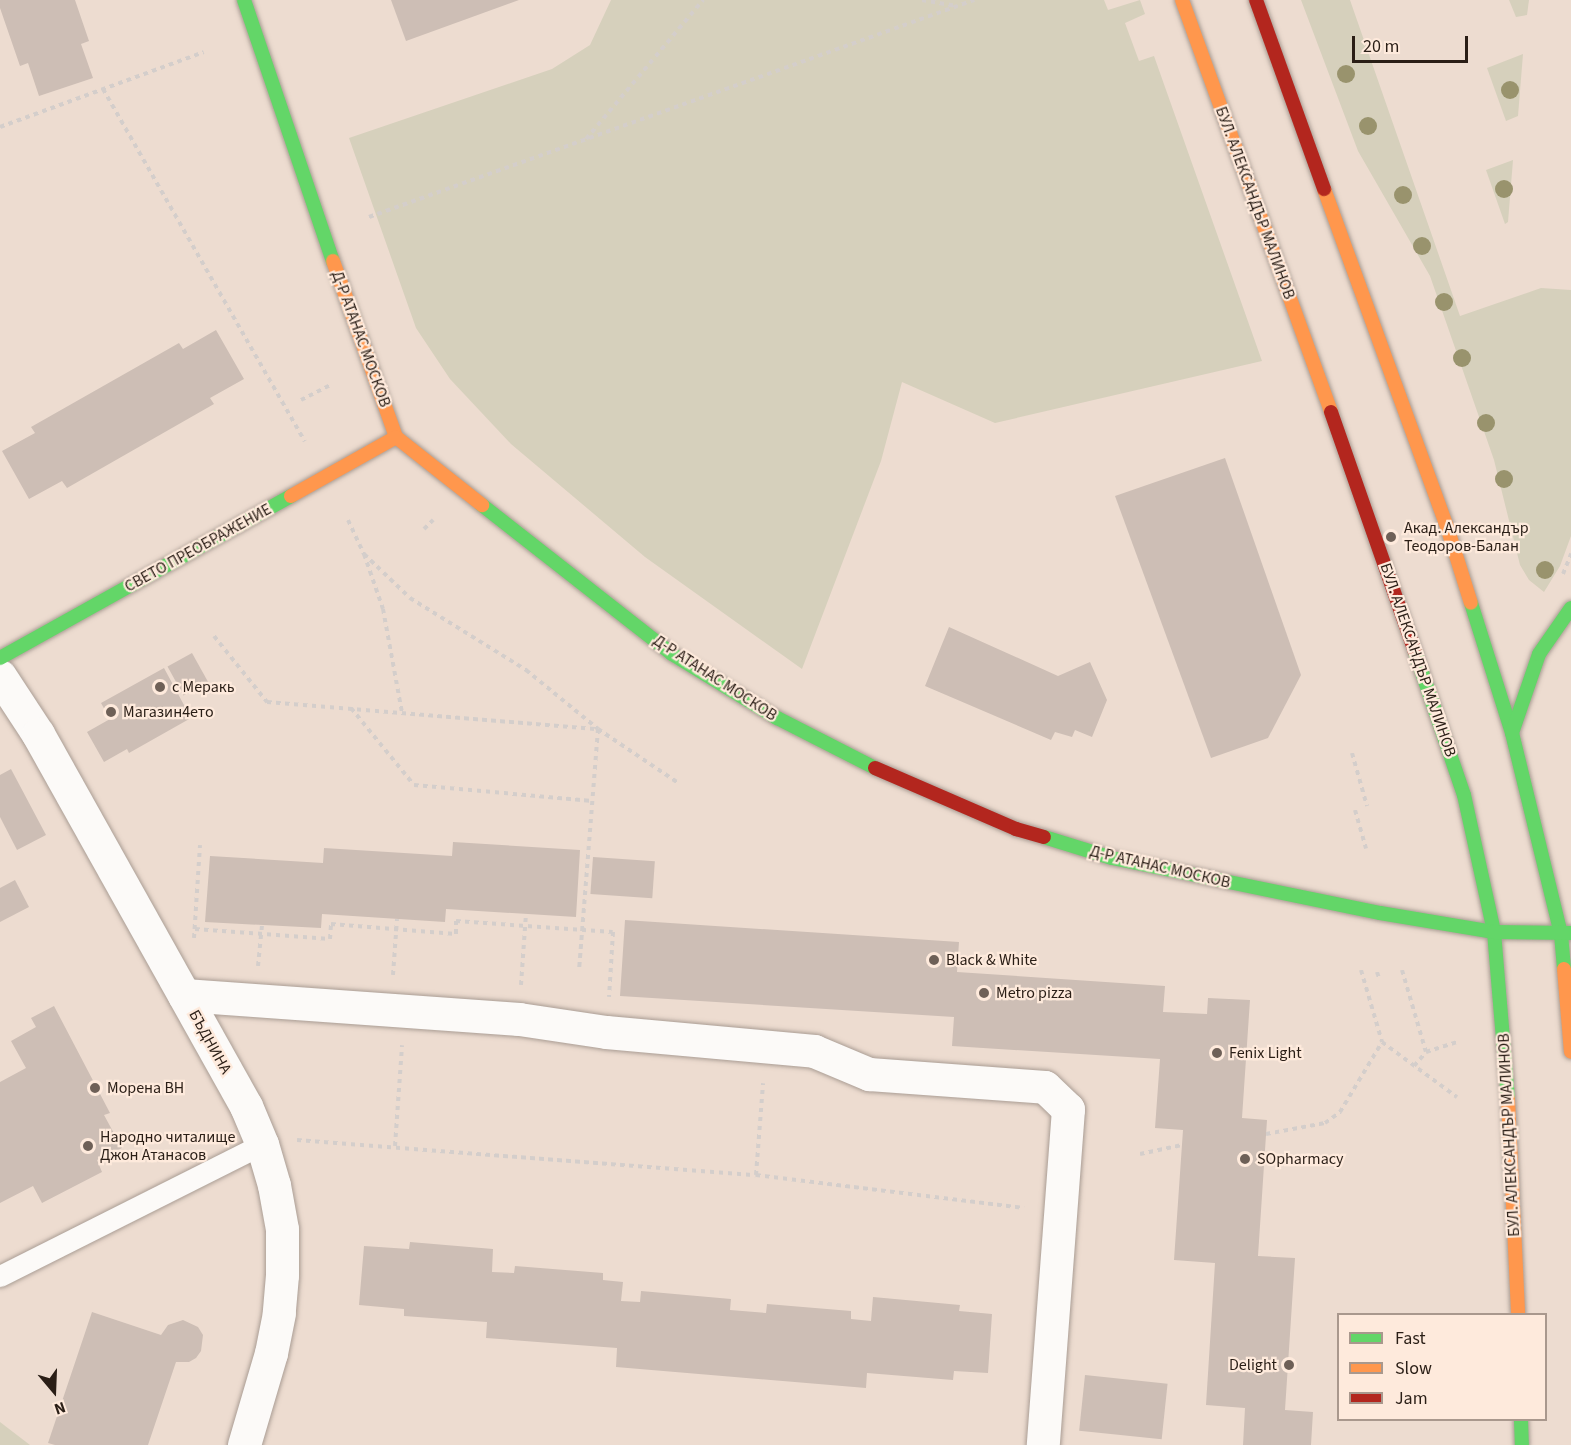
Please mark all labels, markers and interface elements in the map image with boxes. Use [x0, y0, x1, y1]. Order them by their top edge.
scale bar [1355, 24, 1470, 62]
text: 20 m [1363, 34, 1399, 59]
street label: БУЛ. АЛЕКСАНДЪР МАЛИНОВ [1211, 104, 1299, 302]
street label: Д-Р АТАНАС МОСКОВ [327, 268, 395, 410]
street label: СВЕТО ПРЕОБРАЖЕНИЕ [121, 500, 275, 596]
place label: Акад. Александър Теодоров-Балан [1404, 518, 1529, 556]
marker: Акад. Александър Теодоров-Балан [1382, 528, 1400, 546]
street label: БУЛ. АЛЕКСАНДЪР МАЛИНОВ [1376, 561, 1460, 759]
street label: Д-Р АТАНАС МОСКОВ [650, 631, 780, 725]
place label: с Меракь [172, 677, 235, 697]
marker: с Меракь [153, 680, 167, 694]
place label: Магазин4ето [123, 702, 214, 722]
marker: Магазин4ето [104, 705, 118, 719]
street label: Д-Р АТАНАС МОСКОВ [1088, 841, 1232, 893]
place label: Black & White [946, 950, 1037, 970]
marker: Black & White [927, 953, 941, 967]
place label: Metro pizza [996, 983, 1072, 1003]
marker: Metro pizza [977, 986, 991, 1000]
street label: БЪДНИНА [184, 1006, 236, 1078]
street label: БУЛ. АЛЕКСАНДЪР МАЛИНОВ [1494, 1033, 1524, 1237]
place label: Fenix Light [1229, 1043, 1302, 1063]
marker: Fenix Light [1210, 1046, 1224, 1060]
place label: Морена ВН [107, 1078, 184, 1098]
marker: Морена ВН [88, 1081, 102, 1095]
place label: Народно читалище Джон Атанасов [100, 1127, 235, 1165]
marker: Народно читалище Джон Атанасов [81, 1139, 95, 1153]
place label: SOpharmacy [1257, 1149, 1344, 1169]
marker: SOpharmacy [1238, 1152, 1252, 1166]
legend [1337, 1313, 1547, 1421]
text: Fast [1395, 1326, 1426, 1351]
place label: Delight [1229, 1355, 1277, 1375]
text: Slow [1395, 1356, 1432, 1381]
marker: Delight [1282, 1358, 1296, 1372]
north arrow [24, 1361, 84, 1421]
text: Jam [1395, 1386, 1428, 1411]
text: N [51, 1396, 68, 1420]

